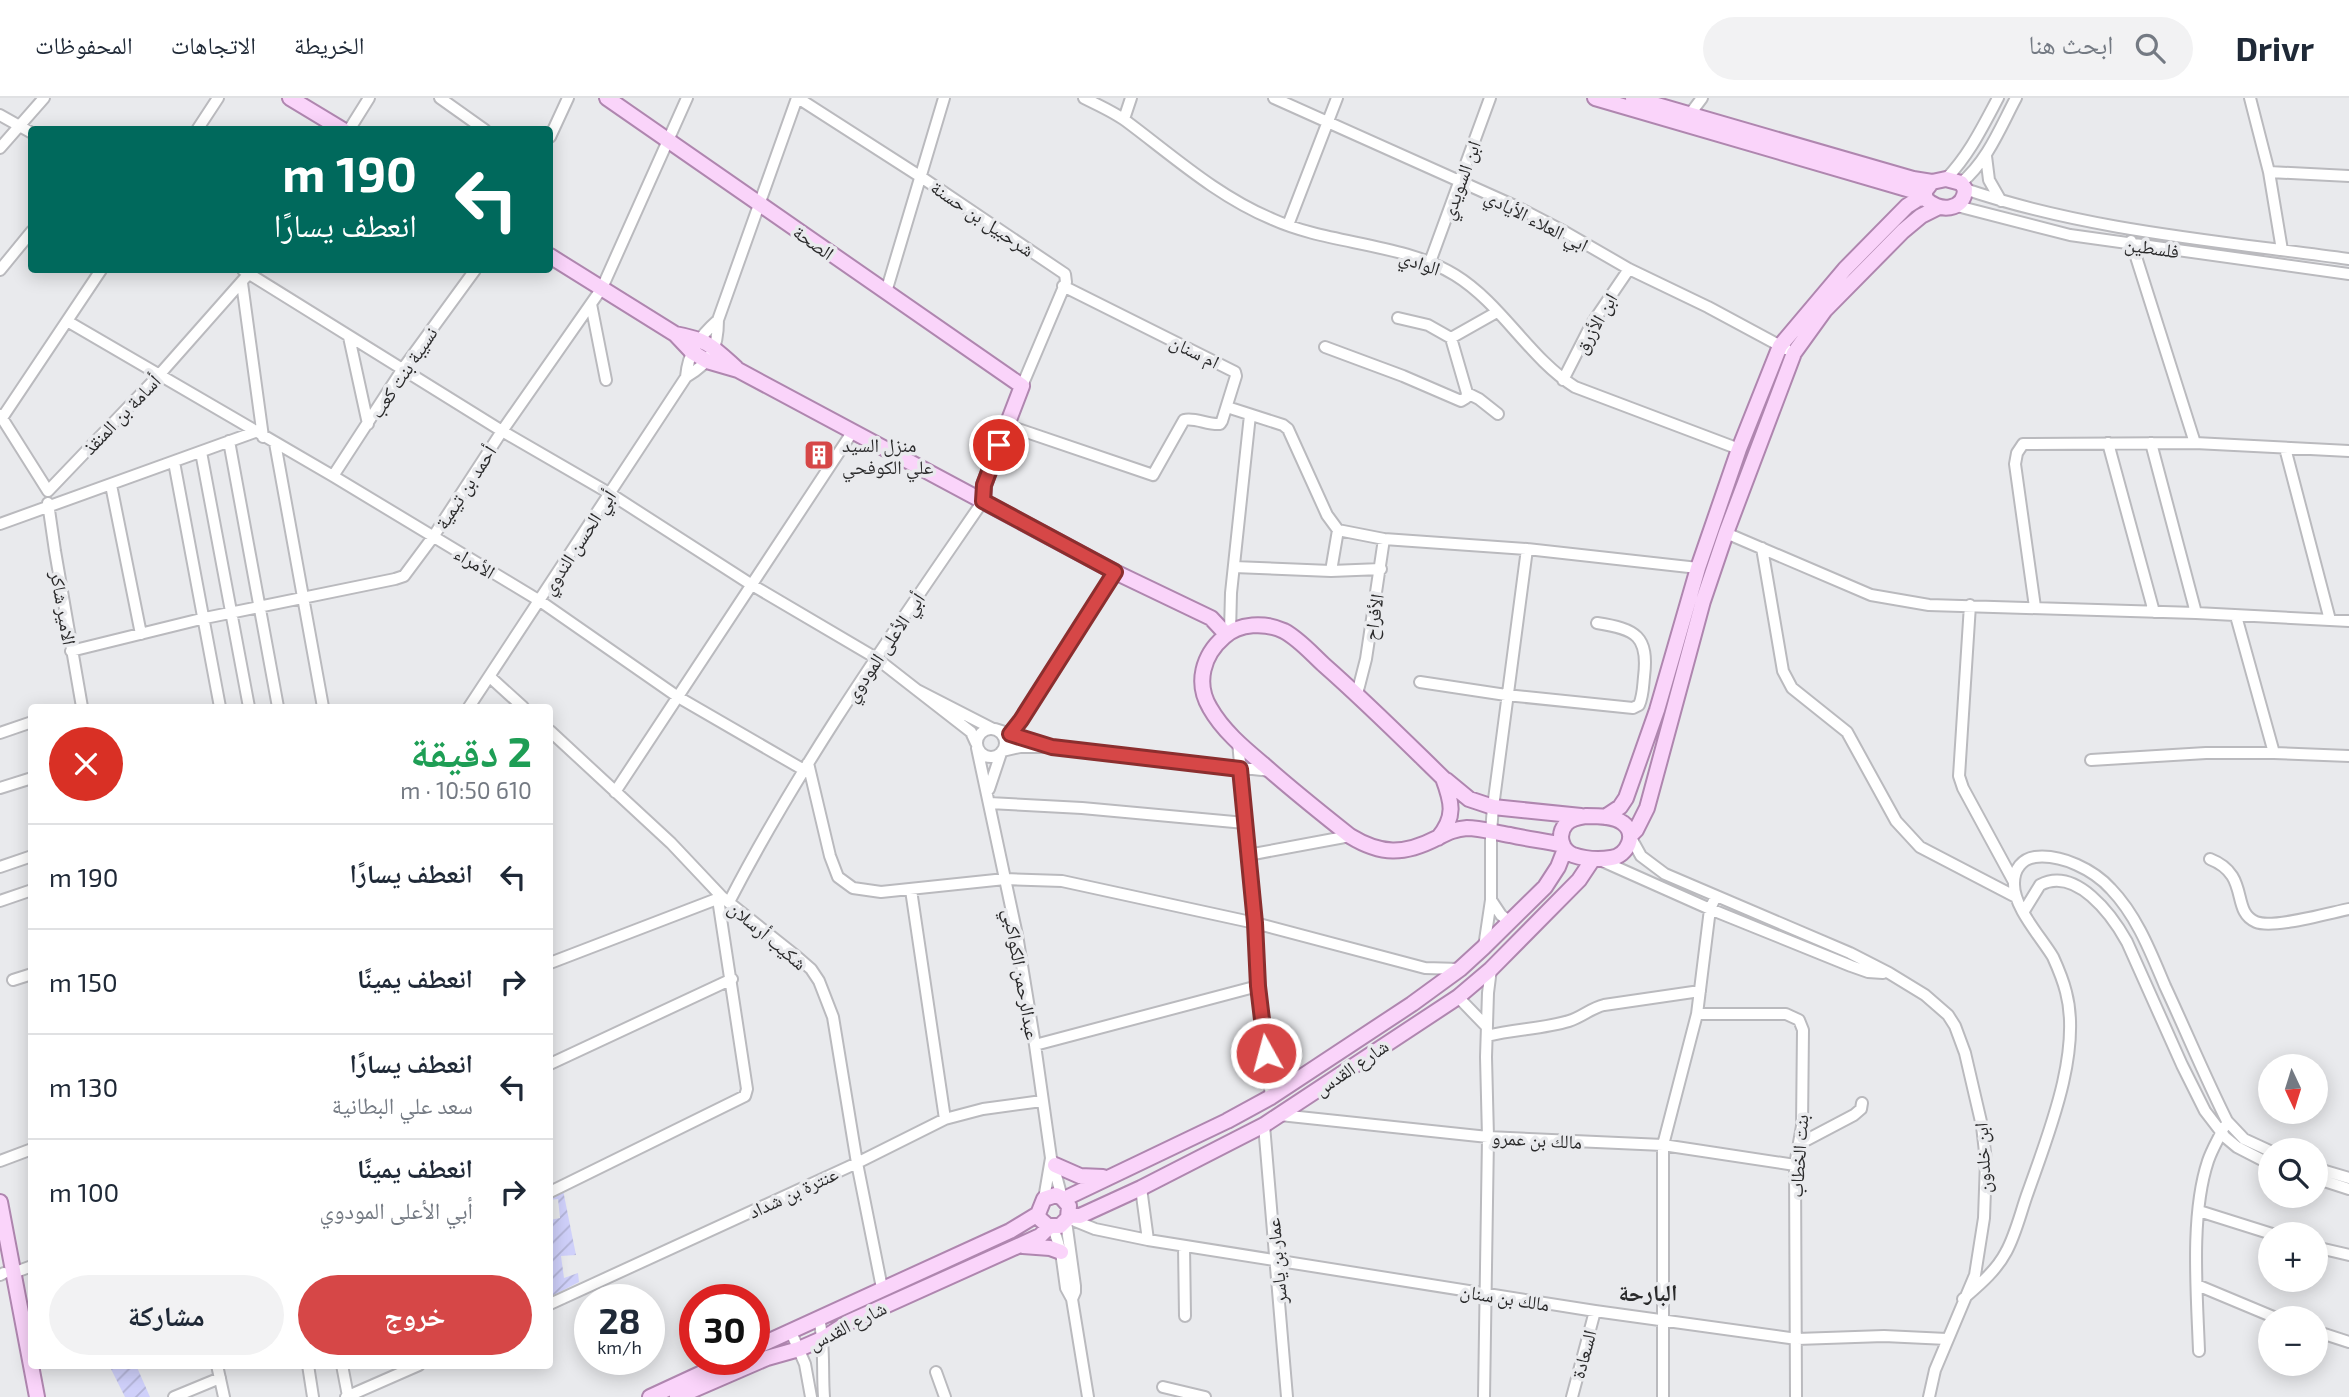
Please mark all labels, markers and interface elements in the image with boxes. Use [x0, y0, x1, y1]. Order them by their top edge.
search box [1703, 17, 2193, 80]
text: ابحث هنا [2028, 28, 2113, 59]
text: Drivr [2235, 28, 2314, 68]
icon: search [2131, 29, 2169, 67]
text: المحفوظات [35, 30, 133, 59]
text: الاتجاهات [171, 30, 256, 59]
text: الخريطة [294, 30, 365, 59]
street label: ابن السويدي [1435, 137, 1489, 224]
text: 190 m [282, 143, 417, 202]
icon: left [441, 154, 532, 245]
street label: شرحبيل بن حسنة [926, 175, 1039, 262]
street label: ابي العلاء الأيادي [1479, 184, 1593, 260]
text: انعطف يسارًا [274, 205, 417, 243]
street label: الصحة [789, 220, 839, 264]
street label: فلسطين [2123, 232, 2181, 263]
street label: الوادي [1395, 244, 1443, 284]
street label: ابن الأزرق [1568, 288, 1622, 358]
street label: نسيبة بنت كعب [364, 322, 442, 422]
street label: ام سنان [1165, 329, 1223, 375]
street label: أسامة بن المنقذ [77, 369, 165, 459]
pin [969, 415, 1029, 475]
icon: arrive [980, 426, 1018, 464]
place label: منزل السيد علي الكوفحي [842, 433, 934, 482]
building icon: منزل السيد علي الكوفحي [802, 438, 836, 472]
street label: أحمد بن تيمية [430, 441, 501, 534]
street label: أبي الحسن الندوي [536, 485, 624, 601]
street label: الأمراء [450, 541, 500, 584]
street label: الامير شاكر [45, 568, 82, 647]
street label: أبي الأعلى المودوي [839, 588, 933, 709]
street label: الأفراح [1358, 592, 1389, 642]
text: 2 دقيقة [410, 725, 532, 775]
button: close [49, 727, 123, 801]
text: 610 m · 10:50 [400, 776, 532, 804]
text: انعطف يسارًا [349, 857, 473, 888]
icon: left [494, 858, 532, 896]
text: 190 m [49, 861, 119, 892]
street label: شكيب أرسلان [724, 896, 812, 975]
street label: عبدالرحمن الكواكبي [994, 907, 1045, 1043]
text: انعطف يمينًا [357, 962, 473, 993]
icon: right [494, 963, 532, 1001]
text: 150 m [49, 966, 118, 997]
position arrow [1229, 1016, 1303, 1090]
street label: شارع القدس [1310, 1034, 1393, 1101]
text: انعطف يسارًا [349, 1047, 473, 1078]
north arrow [2258, 1054, 2328, 1124]
map controls [2258, 1054, 2328, 1376]
icon: left [494, 1068, 532, 1106]
text: 130 m [49, 1071, 118, 1102]
text: سعد علي البطانية [332, 1091, 473, 1119]
street label: بنت الخطاب [1784, 1114, 1813, 1198]
street label: ابن خلدون [1969, 1122, 1996, 1194]
street label: مالك بن عمرو [1491, 1125, 1583, 1154]
button: search [2258, 1138, 2328, 1208]
text: انعطف يمينًا [357, 1152, 473, 1183]
street label: عنترة بن شداد [745, 1161, 842, 1224]
icon: right [494, 1173, 532, 1211]
text: 100 m [49, 1176, 119, 1207]
text: أبي الأعلى المودوي [320, 1196, 473, 1224]
street label: عمار بن ياسر [1261, 1217, 1292, 1306]
button: + [2258, 1222, 2328, 1292]
button: مشاركة [49, 1275, 284, 1355]
button: خروج [298, 1275, 532, 1355]
district label: البارحة [1618, 1278, 1678, 1307]
street label: مالك بن سنان [1458, 1279, 1551, 1316]
speed limit sign: 30 [679, 1284, 770, 1375]
street label: شارع القدس [804, 1296, 890, 1355]
text: 28 [598, 1299, 641, 1341]
button: − [2258, 1306, 2328, 1376]
street label: السعادة [1565, 1327, 1601, 1381]
text: km/h [597, 1336, 642, 1358]

